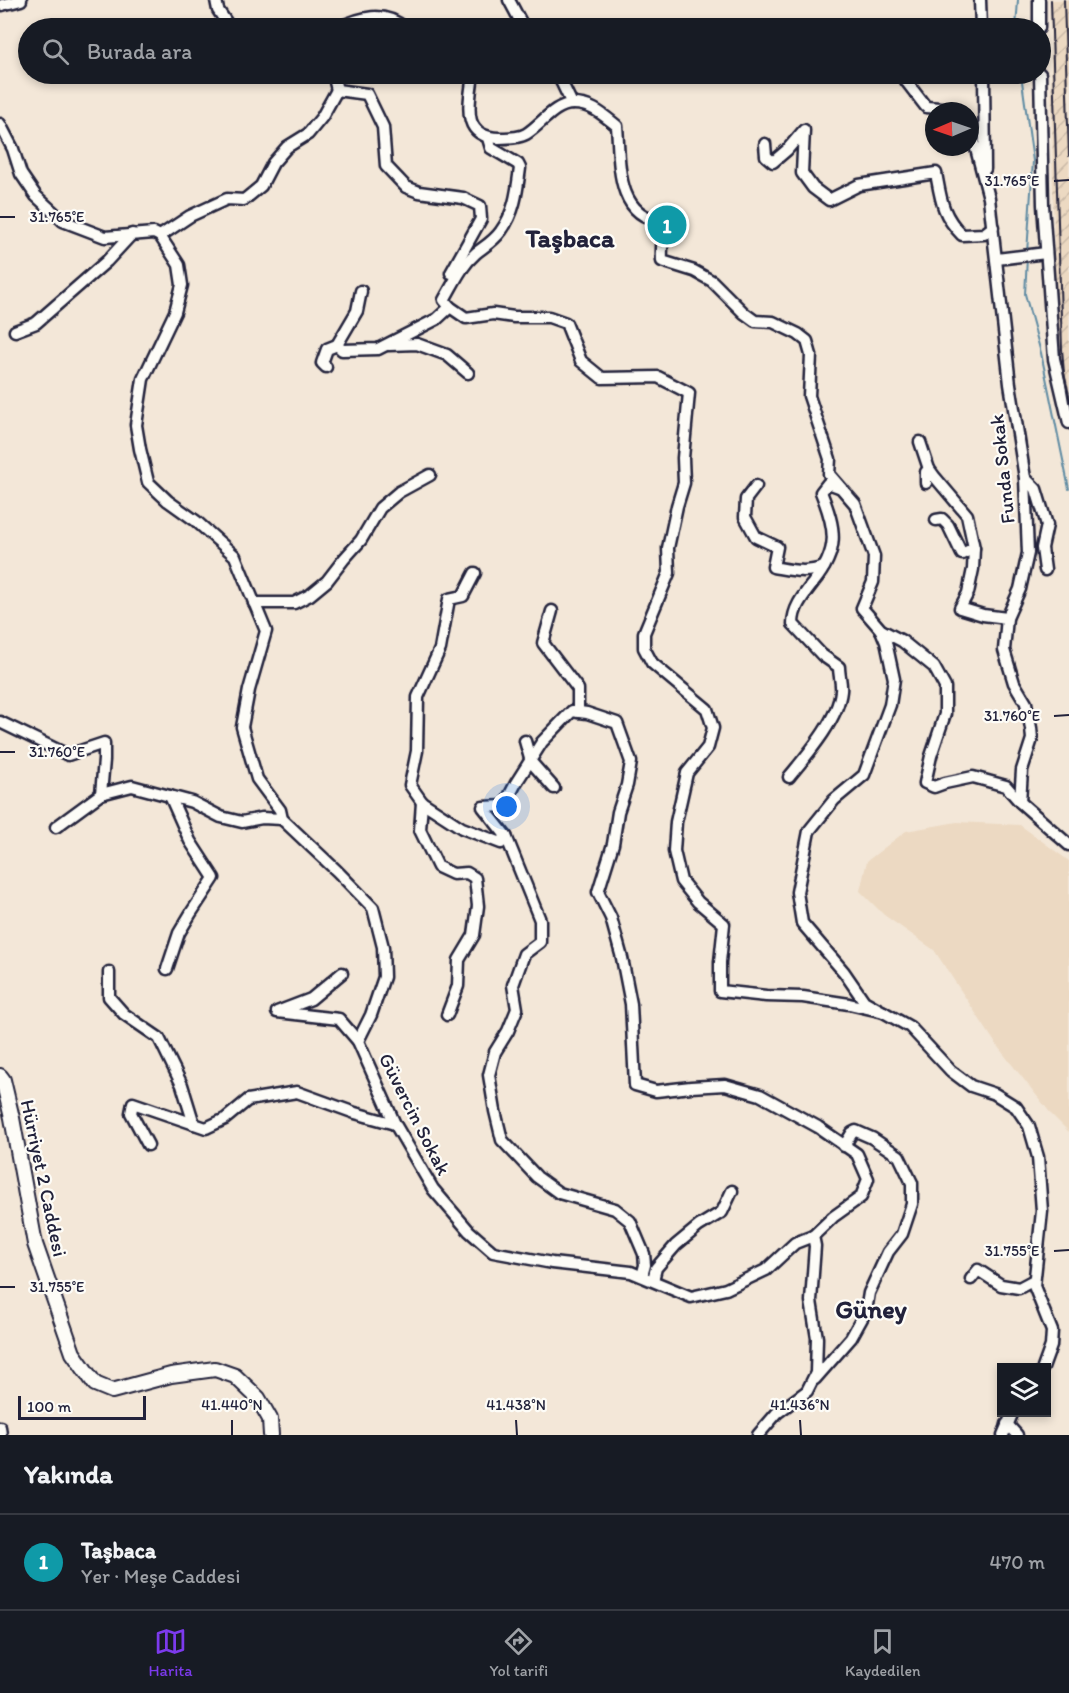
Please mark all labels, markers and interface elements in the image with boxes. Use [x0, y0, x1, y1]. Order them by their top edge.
search box [18, 18, 1051, 84]
icon: search [39, 35, 72, 68]
text: Burada ara [87, 38, 192, 65]
north arrow [925, 102, 979, 156]
text: 31.765°E [985, 172, 1039, 190]
pin: 1 [648, 202, 686, 248]
text: 31.765°E [30, 208, 84, 226]
district label: Taşbaca [525, 222, 615, 254]
street label: Funda Sokak [984, 412, 1020, 525]
text: 31.760°E [984, 707, 1040, 725]
text: 31.760°E [29, 743, 85, 761]
your location [492, 792, 521, 821]
street label: Güvercin Sokak [374, 1049, 456, 1180]
street label: Hürriyet 2 Caddesi [16, 1097, 72, 1259]
text: 31.755°E [985, 1242, 1039, 1260]
text: 31.755°E [30, 1278, 84, 1296]
district label: Güney [835, 1293, 908, 1325]
map controls [997, 1363, 1051, 1417]
button: layers [997, 1363, 1051, 1417]
scale bar [18, 1393, 146, 1420]
text: 41.440°N [201, 1396, 263, 1414]
text: 41.438°N [486, 1396, 546, 1414]
text: 41.436°N [770, 1396, 830, 1414]
text: 100 m [27, 1397, 71, 1416]
text: Yakında [24, 1458, 113, 1490]
text: Taşbaca [81, 1537, 156, 1564]
text: 1 [39, 1550, 48, 1574]
text: 470 m [989, 1550, 1045, 1574]
text: Yer · Meşe Caddesi [81, 1564, 240, 1588]
tab: Harita [148, 1625, 193, 1680]
tab: Yol tarifi [489, 1625, 548, 1680]
tab: Kaydedilen [845, 1625, 921, 1680]

